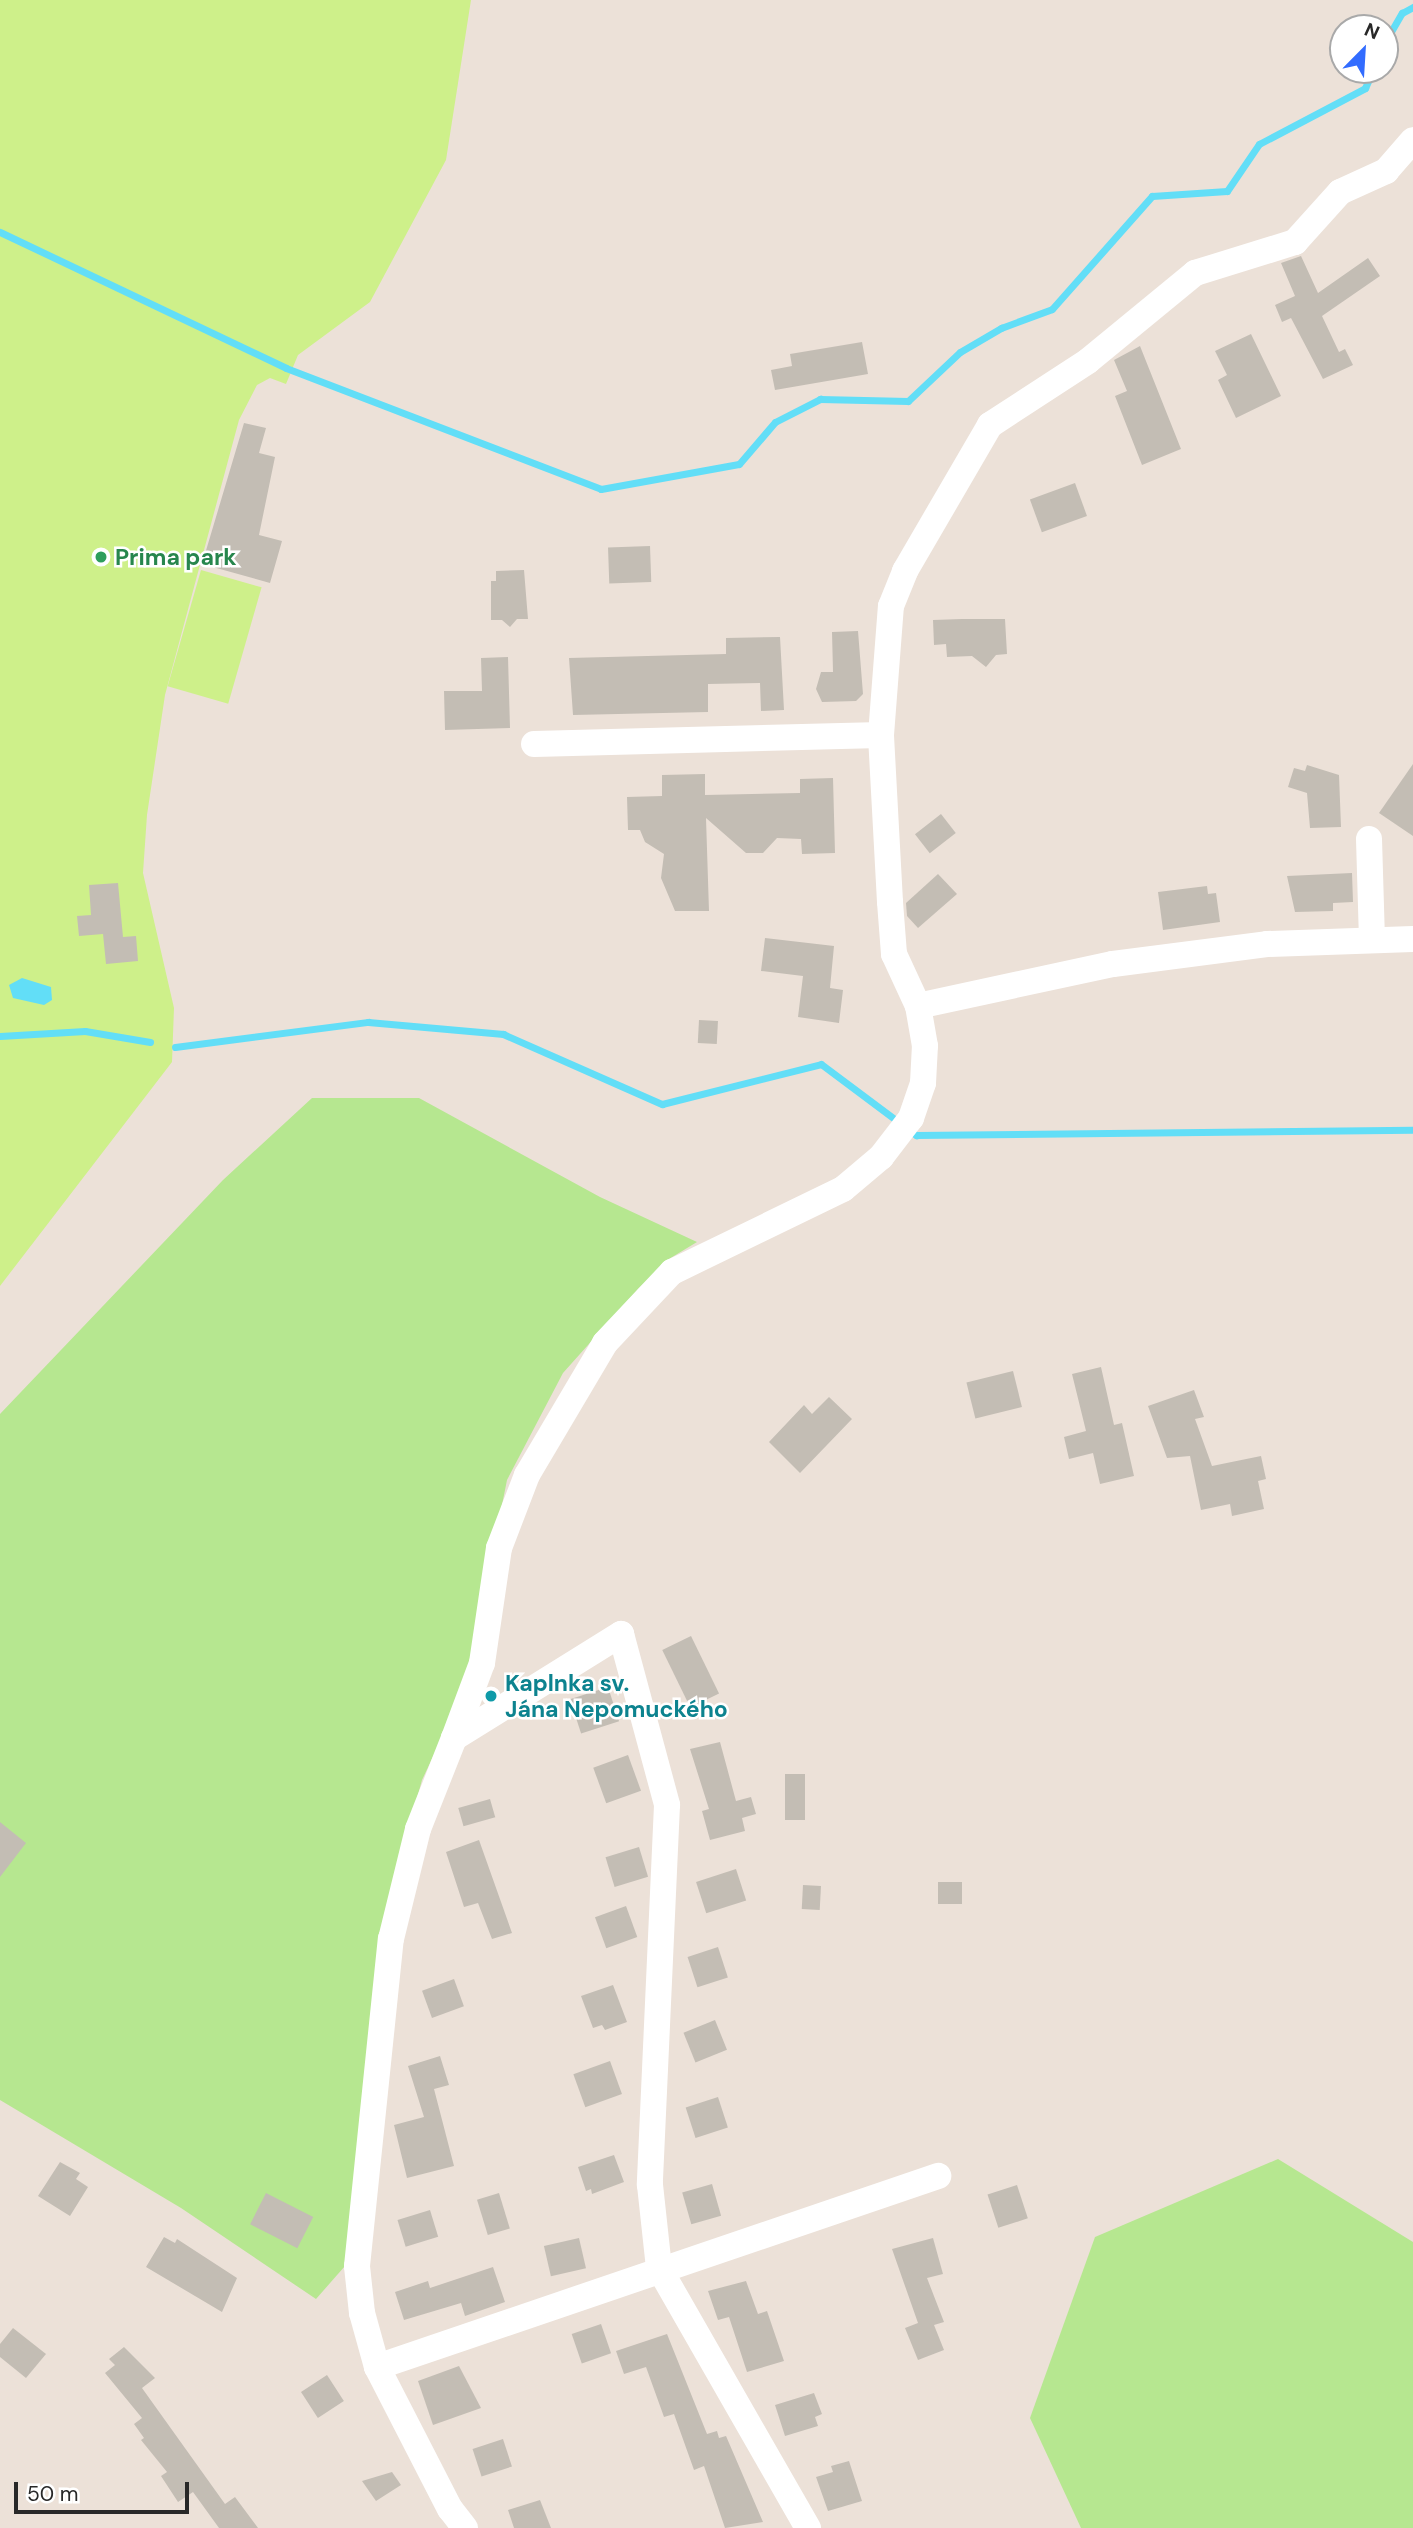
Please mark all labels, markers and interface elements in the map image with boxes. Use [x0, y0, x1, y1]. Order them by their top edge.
north arrow [1329, 14, 1399, 84]
text: N [1361, 17, 1383, 45]
place label: Prima park [115, 543, 237, 571]
marker: Prima park [93, 549, 109, 565]
place label: Kaplnka sv. Jána Nepomuckého [505, 1669, 728, 1723]
marker: Kaplnka sv. Jána Nepomuckého [483, 1688, 499, 1704]
scale bar [18, 2468, 192, 2512]
text: 50 m [27, 2480, 78, 2508]

